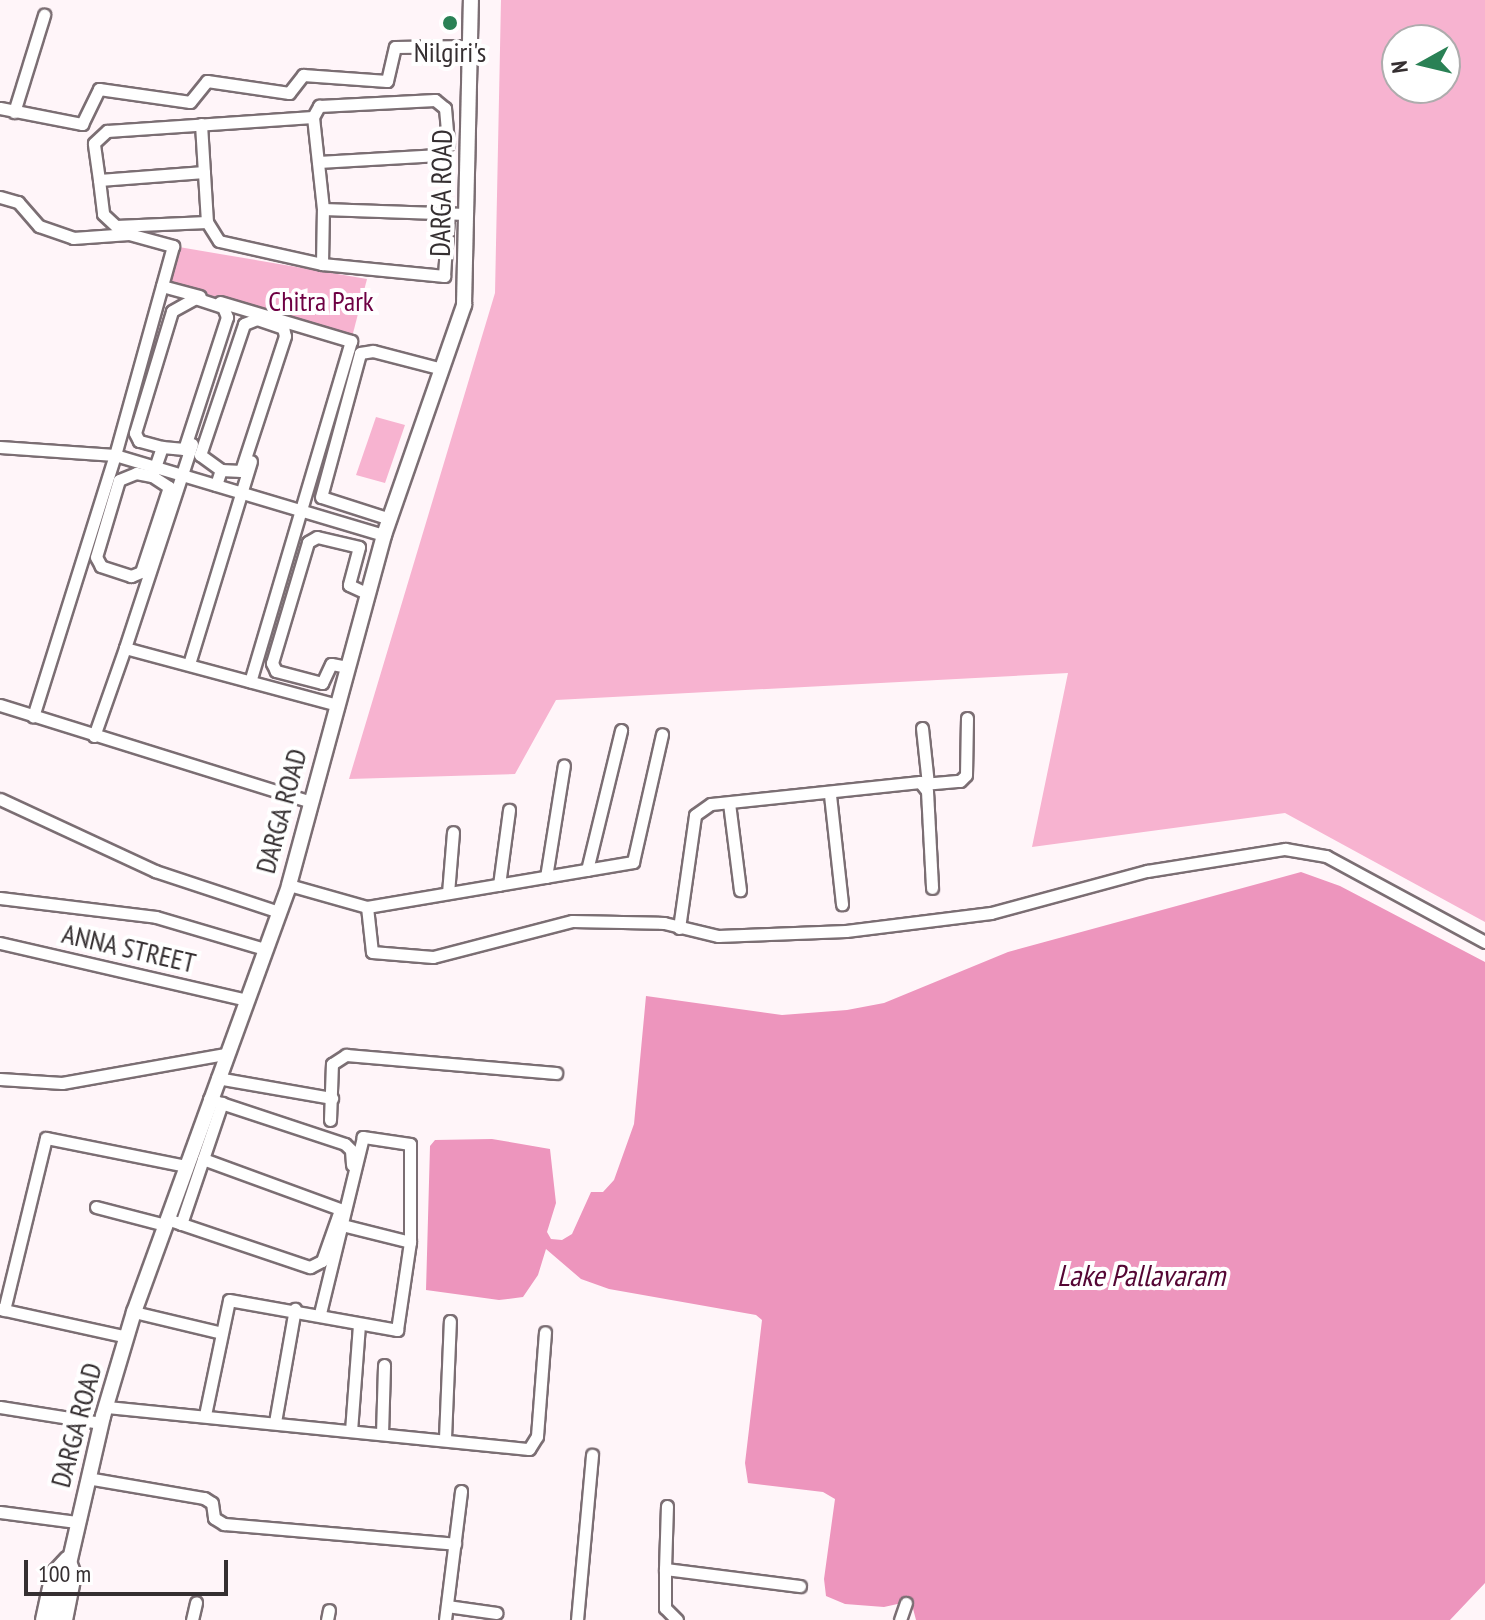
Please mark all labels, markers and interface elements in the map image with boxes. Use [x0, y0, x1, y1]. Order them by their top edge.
marker: Nilgiri's [441, 14, 459, 32]
north arrow [1381, 24, 1461, 104]
place label: Nilgiri's [414, 35, 486, 69]
text: N [1385, 59, 1414, 75]
street label: DARGA ROAD [423, 129, 459, 257]
park label: Chitra Park [268, 284, 374, 318]
street label: DARGA ROAD [248, 745, 314, 877]
street label: ANNA STREET [58, 916, 200, 980]
water label: Lake Pallavaram [1057, 1257, 1225, 1293]
street label: DARGA ROAD [43, 1359, 109, 1491]
scale bar [28, 1544, 232, 1594]
text: 100 m [38, 1558, 91, 1589]

